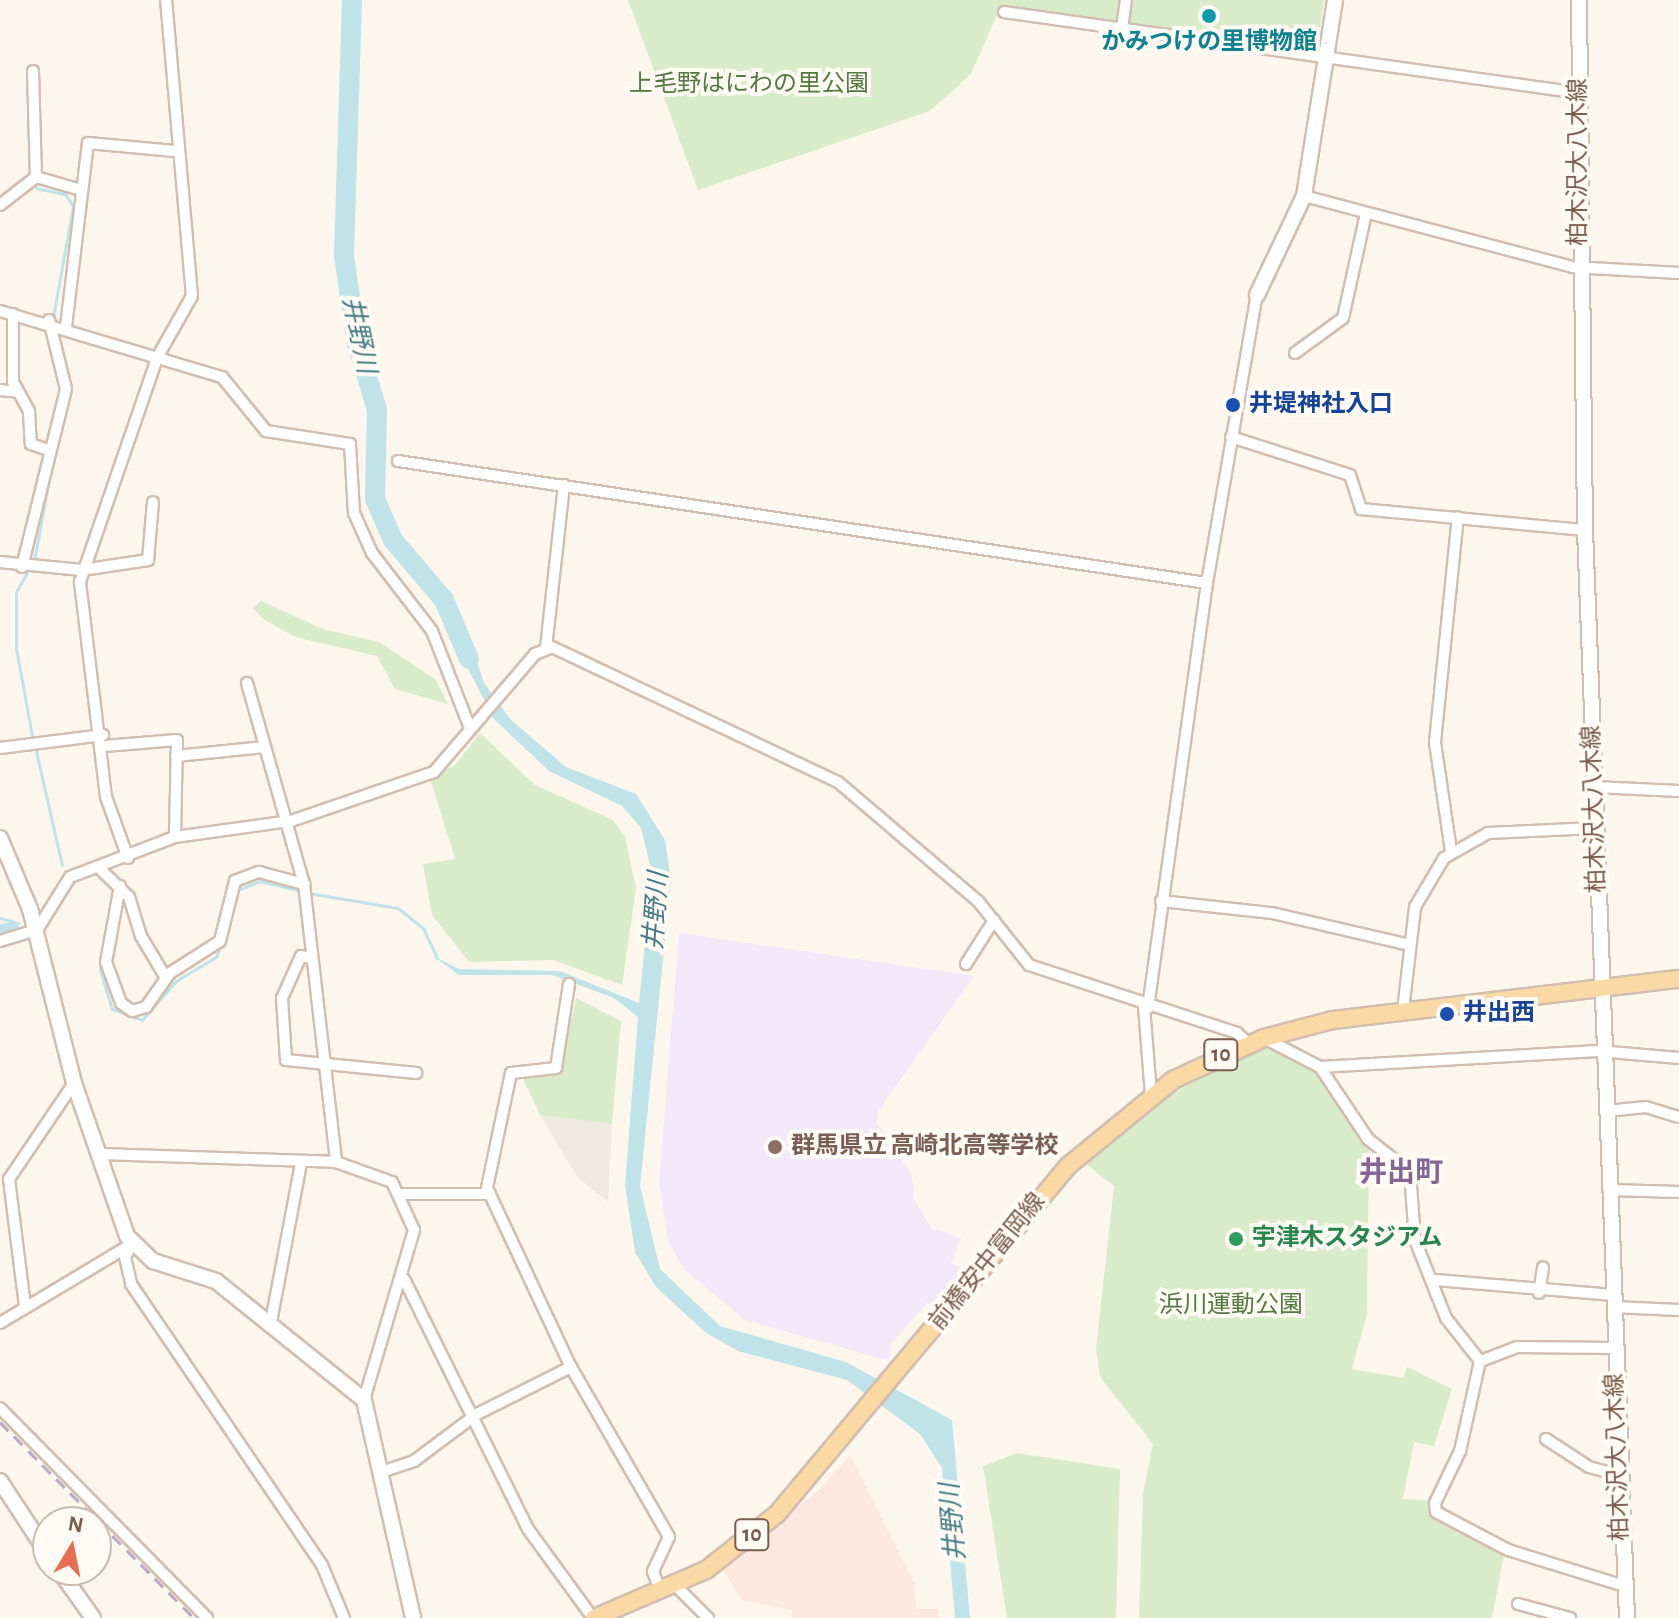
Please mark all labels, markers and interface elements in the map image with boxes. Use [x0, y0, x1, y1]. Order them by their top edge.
marker: かみつけの里博物館 [1200, 7, 1218, 25]
place label: かみつけの里博物館 [1101, 29, 1317, 57]
park label: 上毛野はにわの里公園 [629, 71, 869, 99]
street label: 柏木沢大八木線 [1565, 78, 1593, 246]
water label: 井野川 [335, 294, 381, 376]
place label: 井堤神社入口 [1249, 391, 1393, 419]
marker: 井堤神社入口 [1224, 396, 1242, 414]
street label: 柏木沢大八木線 [1578, 725, 1612, 893]
water label: 井野川 [639, 871, 675, 951]
place label: 井出西 [1463, 1000, 1535, 1028]
marker: 井出西 [1438, 1005, 1456, 1023]
road number: 10 [1203, 1037, 1239, 1073]
place label: 群馬県立 高崎北高等学校 [791, 1133, 1059, 1161]
marker: 群馬県立 高崎北高等学校 [766, 1138, 784, 1156]
district label: 井出町 [1359, 1156, 1443, 1190]
street label: 前橋安中富岡線 [924, 1188, 1052, 1336]
place label: 宇津木スタジアム [1252, 1225, 1444, 1253]
marker: 宇津木スタジアム [1227, 1230, 1245, 1248]
park label: 浜川運動公園 [1159, 1292, 1303, 1320]
street label: 柏木沢大八木線 [1601, 1373, 1635, 1541]
water label: 井野川 [935, 1482, 973, 1562]
north arrow [32, 1506, 112, 1586]
text: N [66, 1512, 85, 1536]
road number: 10 [734, 1517, 770, 1553]

